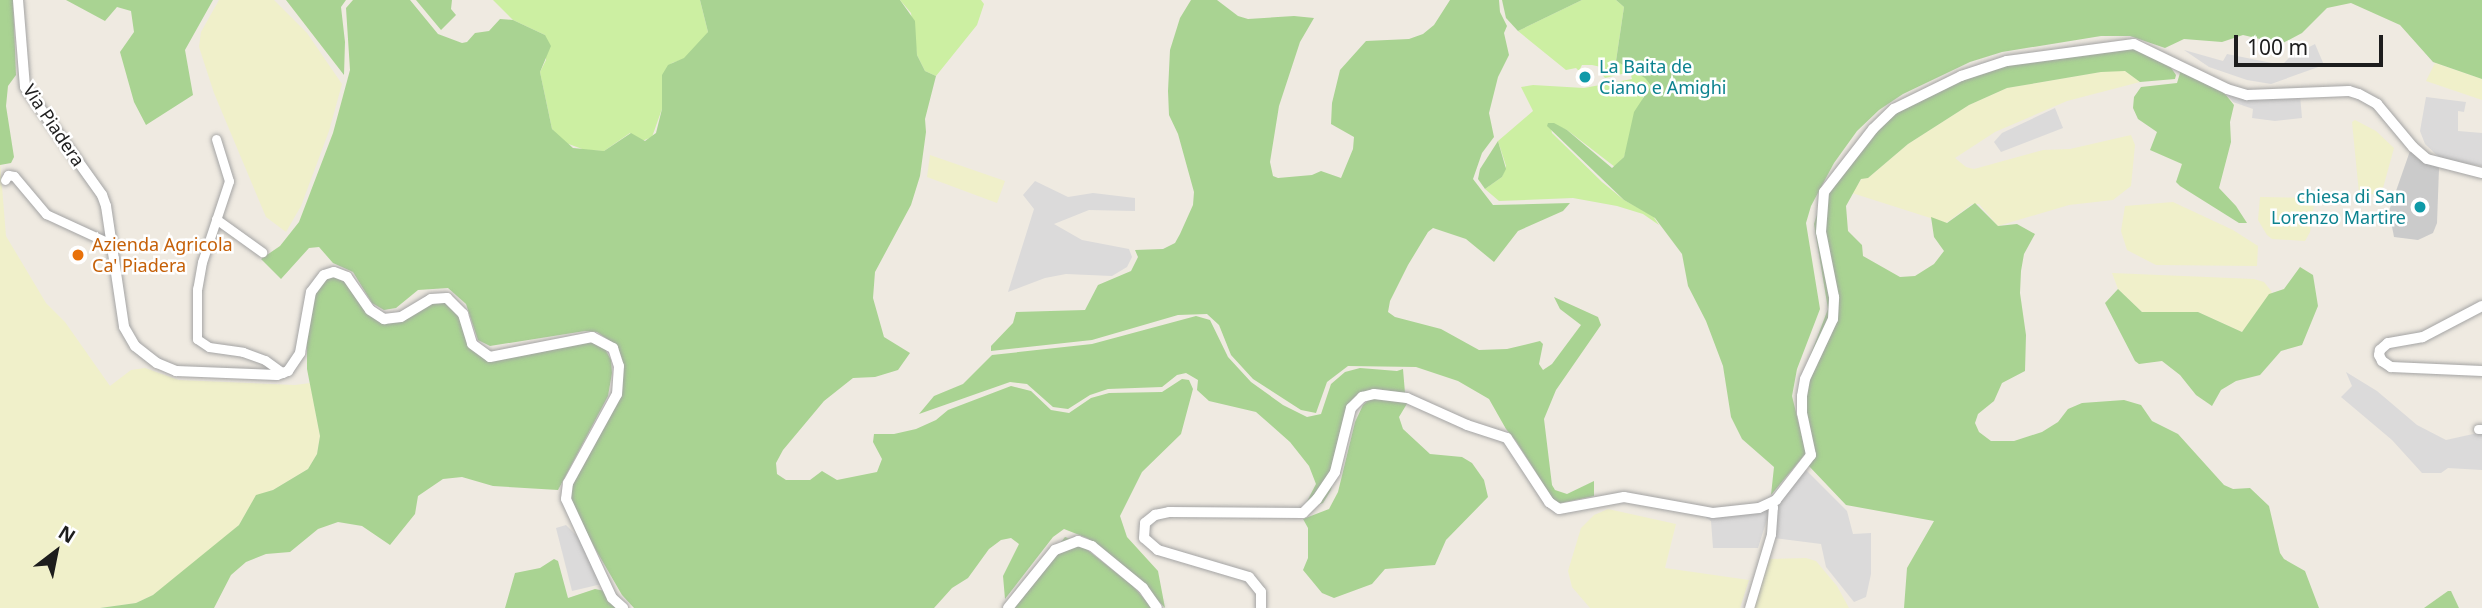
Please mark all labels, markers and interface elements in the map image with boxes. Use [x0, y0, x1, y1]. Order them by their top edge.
scale bar [2237, 21, 2386, 65]
text: 100 m [2247, 33, 2308, 61]
place label: La Baita de Ciano e Amighi [1599, 56, 1726, 98]
marker: La Baita de Ciano e Amighi [1577, 69, 1593, 85]
street label: Via Piadera [19, 80, 89, 170]
place label: chiesa di San Lorenzo Martire [2271, 186, 2406, 228]
marker: chiesa di San Lorenzo Martire [2412, 199, 2428, 215]
place label: Azienda Agricola Ca' Piadera [92, 234, 233, 276]
marker: Azienda Agricola Ca' Piadera [70, 247, 86, 263]
north arrow [21, 517, 91, 587]
text: N [54, 519, 81, 549]

